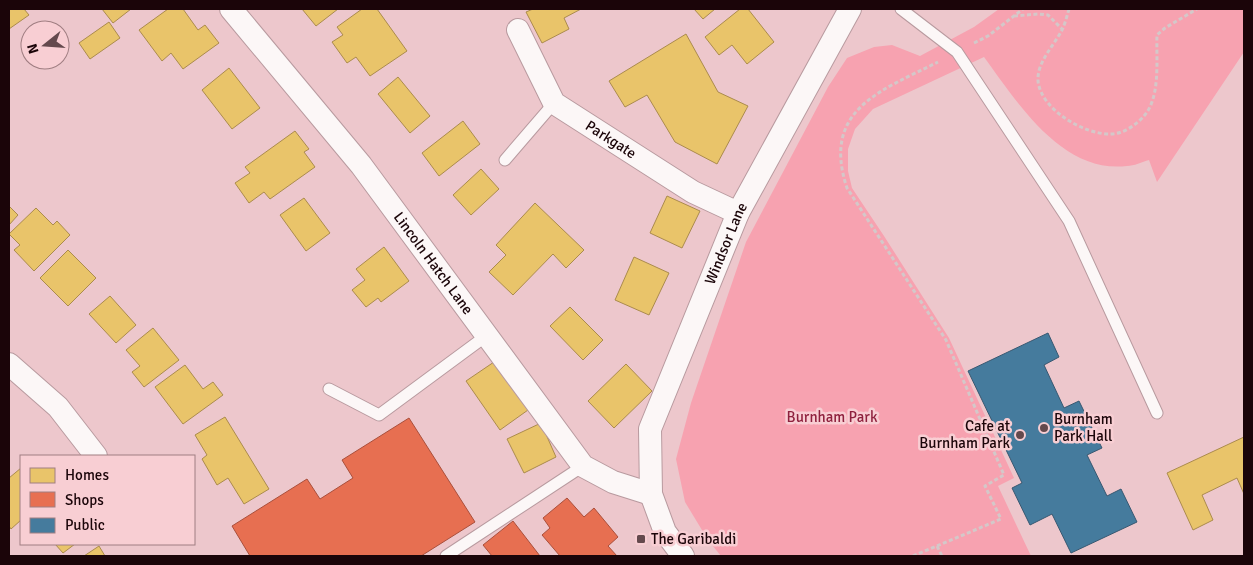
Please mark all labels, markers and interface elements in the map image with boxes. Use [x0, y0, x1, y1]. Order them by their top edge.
north arrow [20, 20, 70, 70]
text: N [23, 42, 43, 56]
street label: Parkgate [582, 117, 640, 162]
street label: Windsor Lane [701, 199, 751, 287]
street label: Lincoln Hatch Lane [390, 208, 477, 318]
park label: Burnham Park [787, 408, 878, 426]
place label: Burnham Park Hall [1054, 410, 1113, 445]
place label: Cafe at Burnham Park [919, 417, 1010, 452]
marker: Burnham Park Hall [1038, 422, 1050, 434]
marker: Cafe at Burnham Park [1014, 429, 1026, 441]
legend [20, 455, 195, 545]
text: Homes [65, 466, 109, 484]
text: Shops [65, 491, 104, 509]
text: Public [65, 516, 105, 534]
place label: The Garibaldi [651, 530, 736, 548]
marker: The Garibaldi [635, 533, 647, 545]

